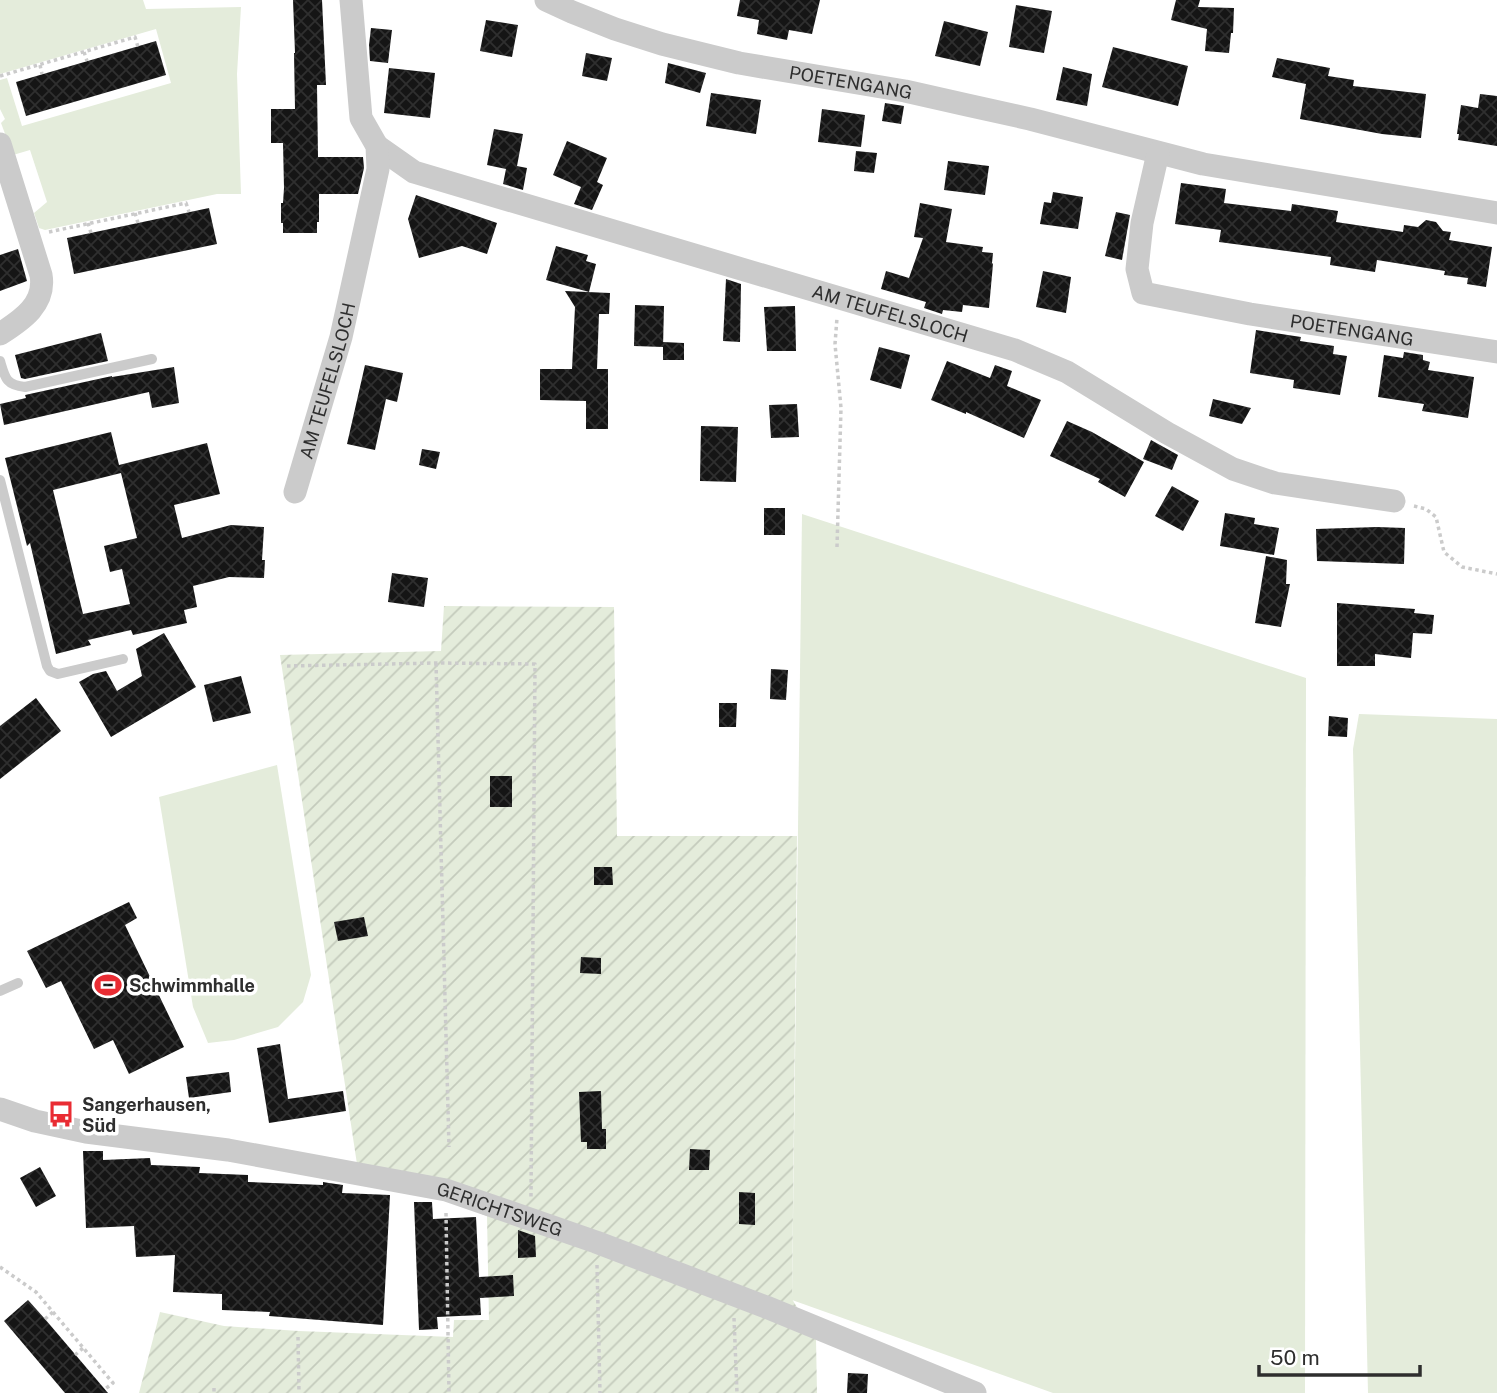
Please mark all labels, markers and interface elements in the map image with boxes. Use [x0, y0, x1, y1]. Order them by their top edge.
street label: POETENGANG [788, 61, 915, 103]
street label: AM TEUFELSLOCH [810, 280, 971, 346]
street label: AM TEUFELSLOCH [295, 300, 359, 461]
street label: POETENGANG [1289, 310, 1415, 350]
sports icon: Schwimmhalle [93, 970, 123, 1000]
place label: Schwimmhalle [129, 975, 255, 996]
place label: Sangerhausen, Süd [82, 1094, 211, 1136]
bus stop icon: Sangerhausen, Süd [46, 1099, 76, 1129]
street label: GERICHTSWEG [435, 1178, 566, 1240]
scale bar [1259, 1334, 1420, 1378]
text: 50 m [1270, 1345, 1320, 1370]

